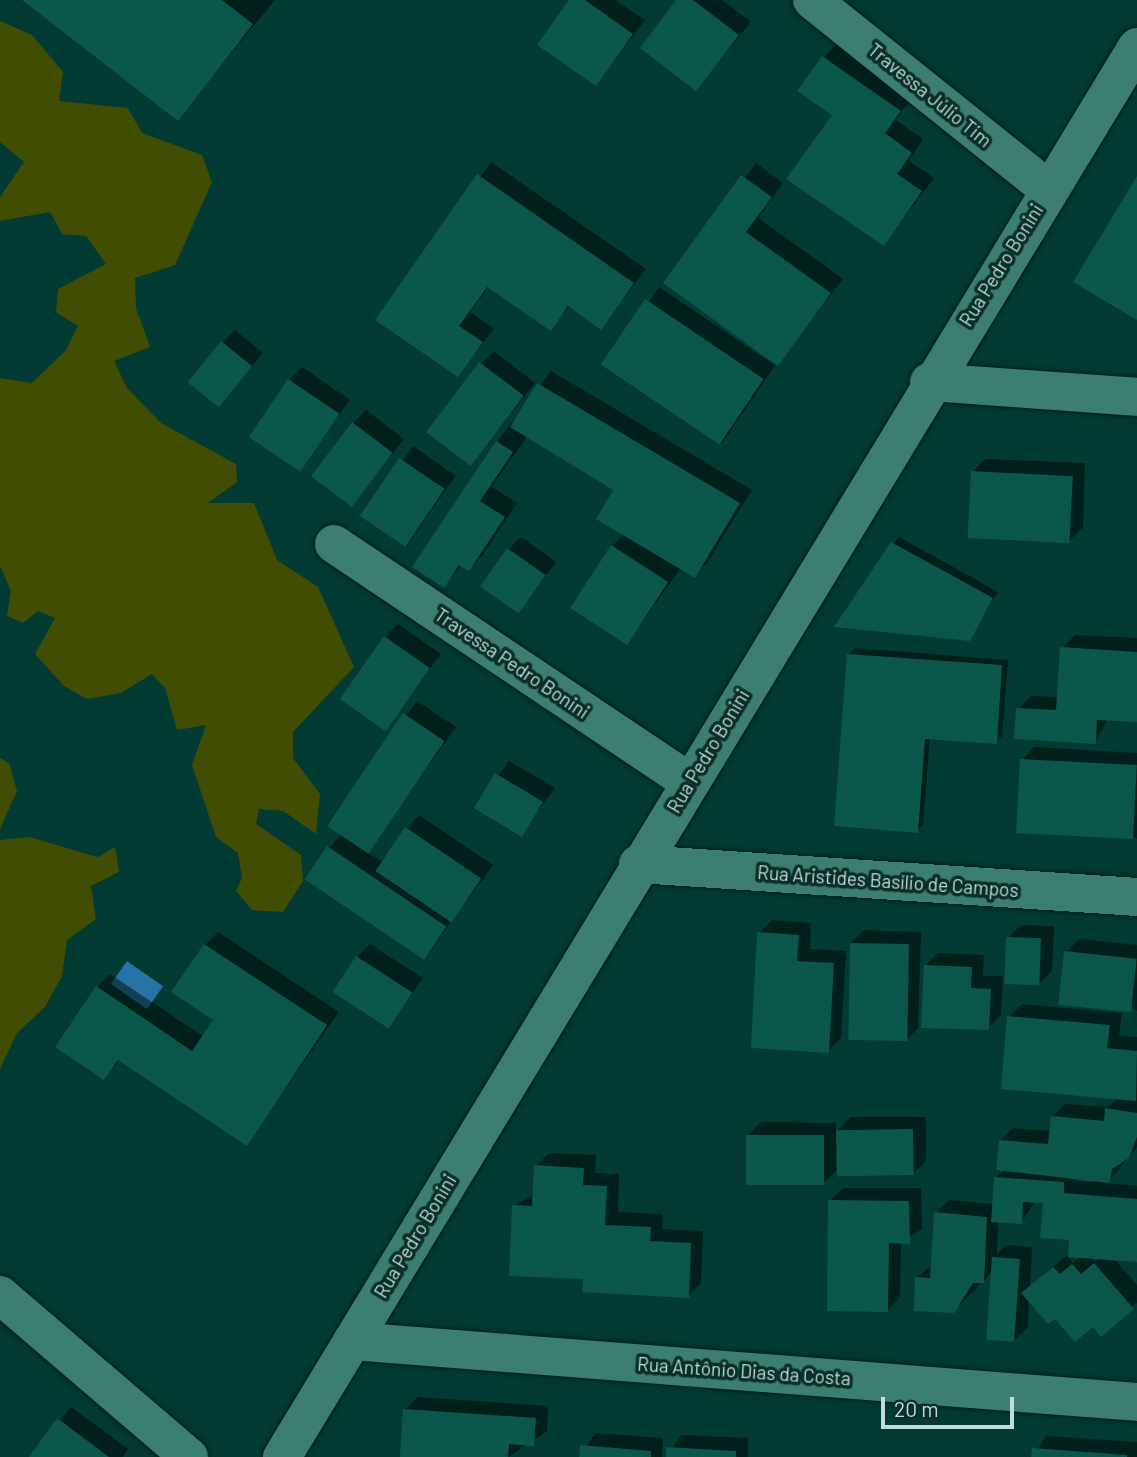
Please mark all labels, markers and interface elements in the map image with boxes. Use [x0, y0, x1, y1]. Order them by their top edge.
street label: Travessa Júlio Tim [864, 38, 996, 152]
street label: Rua Pedro Bonini [954, 200, 1048, 330]
street label: Travessa Pedro Bonini [430, 603, 594, 723]
street label: Rua Pedro Bonini [662, 685, 754, 817]
street label: Rua Aristides Basílio de Campos [757, 860, 1019, 902]
street label: Rua Pedro Bonini [369, 1170, 461, 1302]
street label: Rua Antônio Dias da Costa [637, 1352, 851, 1390]
scale bar [885, 1384, 1018, 1428]
text: 20 m [894, 1396, 939, 1421]

